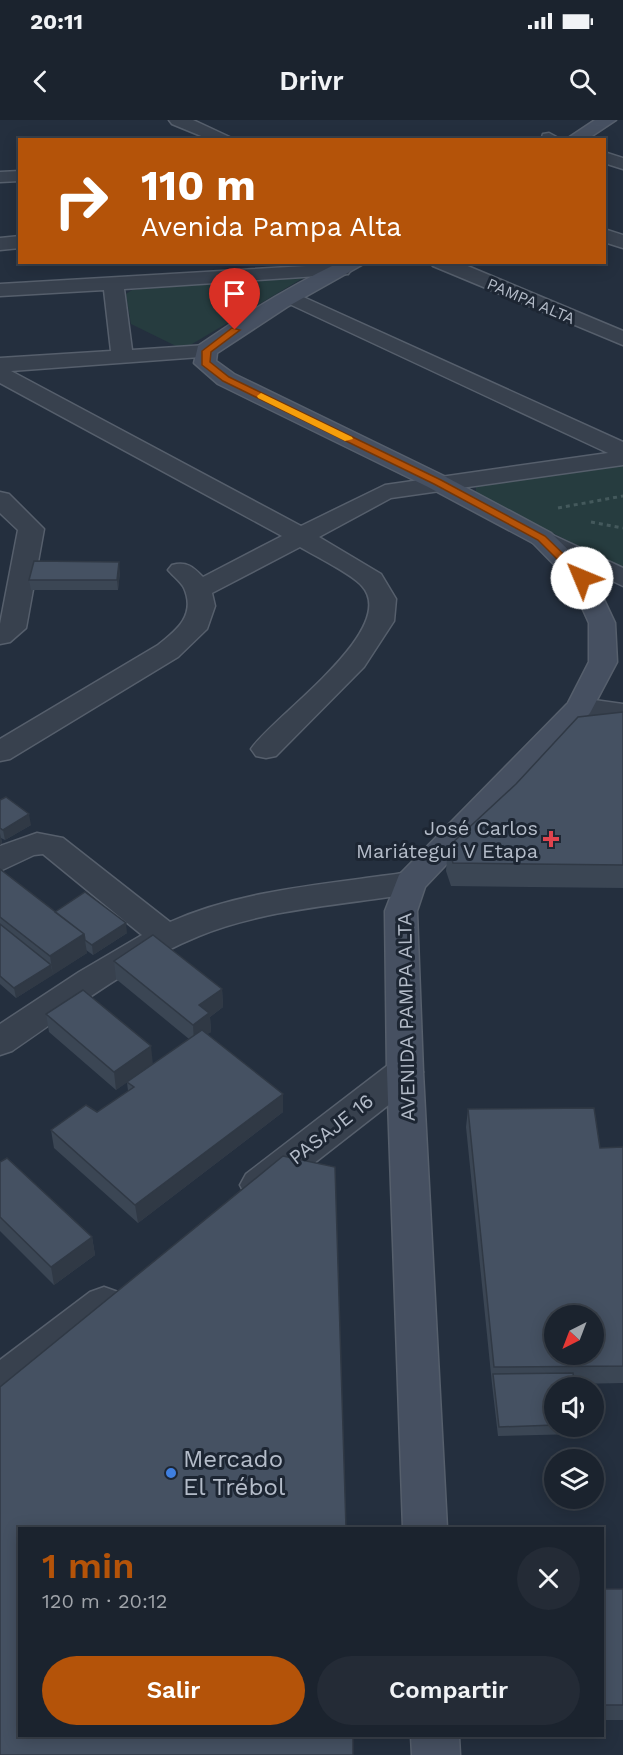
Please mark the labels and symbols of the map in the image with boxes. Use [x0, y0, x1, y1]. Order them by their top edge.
pin [209, 268, 260, 330]
street label: PAMPA ALTA [484, 274, 578, 328]
position arrow [550, 546, 614, 610]
place label: José Carlos Mariátegui V Etapa [356, 816, 538, 863]
marker: José Carlos Mariátegui V Etapa [542, 830, 560, 848]
street label: AVENIDA PAMPA ALTA [392, 912, 420, 1122]
street label: PASAJE 16 [284, 1089, 378, 1169]
north arrow [544, 1305, 604, 1365]
place label: Mercado El Trébol [183, 1445, 286, 1501]
marker: Mercado El Trébol [164, 1466, 178, 1480]

